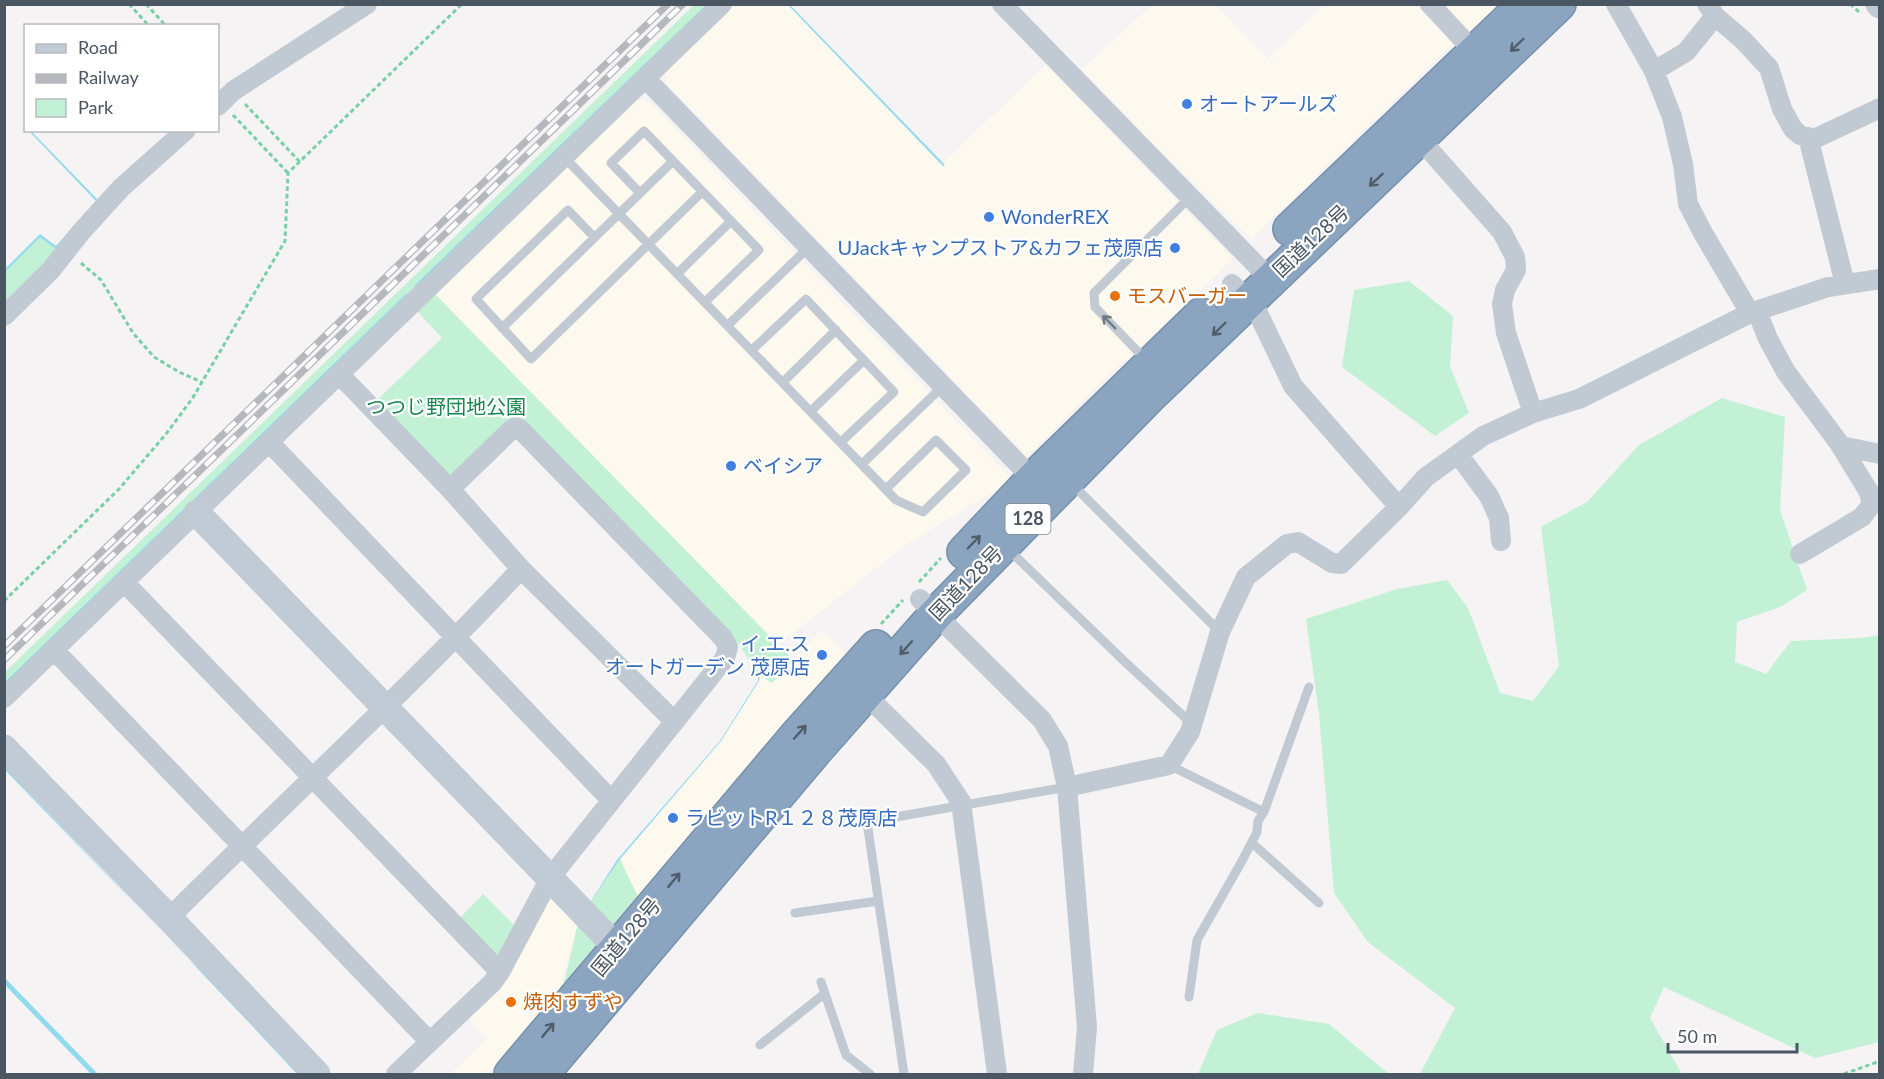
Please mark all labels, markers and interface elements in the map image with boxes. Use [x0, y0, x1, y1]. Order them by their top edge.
legend [24, 24, 219, 132]
text: Road [78, 36, 118, 58]
one-way arrow [1509, 38, 1524, 52]
text: Railway [78, 66, 139, 88]
place label: オートアールズ [1199, 91, 1338, 115]
text: Park [78, 96, 114, 118]
marker: オートアールズ [1180, 97, 1194, 111]
one-way arrow [1368, 172, 1383, 187]
street label: 国道128号 [1267, 199, 1353, 281]
place label: WonderREX [1001, 204, 1109, 228]
marker: WonderREX [982, 210, 996, 224]
place label: UJackキャンプストア&カフェ茂原店 [838, 235, 1163, 259]
marker: UJackキャンプストア&カフェ茂原店 [1168, 241, 1182, 255]
place label: モスバーガー [1127, 283, 1247, 307]
marker: モスバーガー [1108, 289, 1122, 303]
one-way arrow [1101, 314, 1116, 329]
one-way arrow [1212, 321, 1227, 336]
park label: つつじ野団地公園 [366, 394, 526, 418]
place label: ベイシア [743, 453, 823, 477]
marker: ベイシア [724, 459, 738, 473]
road number: 128 [1006, 504, 1050, 534]
one-way arrow [967, 534, 982, 549]
street label: 国道128号 [924, 540, 1007, 625]
place label: イ.エ.ス オートガーデン 茂原店 [605, 631, 810, 678]
one-way arrow [899, 640, 913, 655]
marker: イ.エ.ス オートガーデン 茂原店 [815, 648, 829, 662]
one-way arrow [793, 725, 807, 740]
place label: ラビットR１２８茂原店 [685, 805, 898, 829]
marker: ラビットR１２８茂原店 [666, 811, 680, 825]
one-way arrow [667, 873, 681, 888]
street label: 国道128号 [586, 892, 665, 980]
place label: 焼肉すずや [523, 989, 623, 1013]
marker: 焼肉すずや [504, 995, 518, 1009]
scale bar [1668, 1016, 1797, 1054]
one-way arrow [542, 1022, 555, 1038]
text: 50 m [1677, 1025, 1717, 1047]

